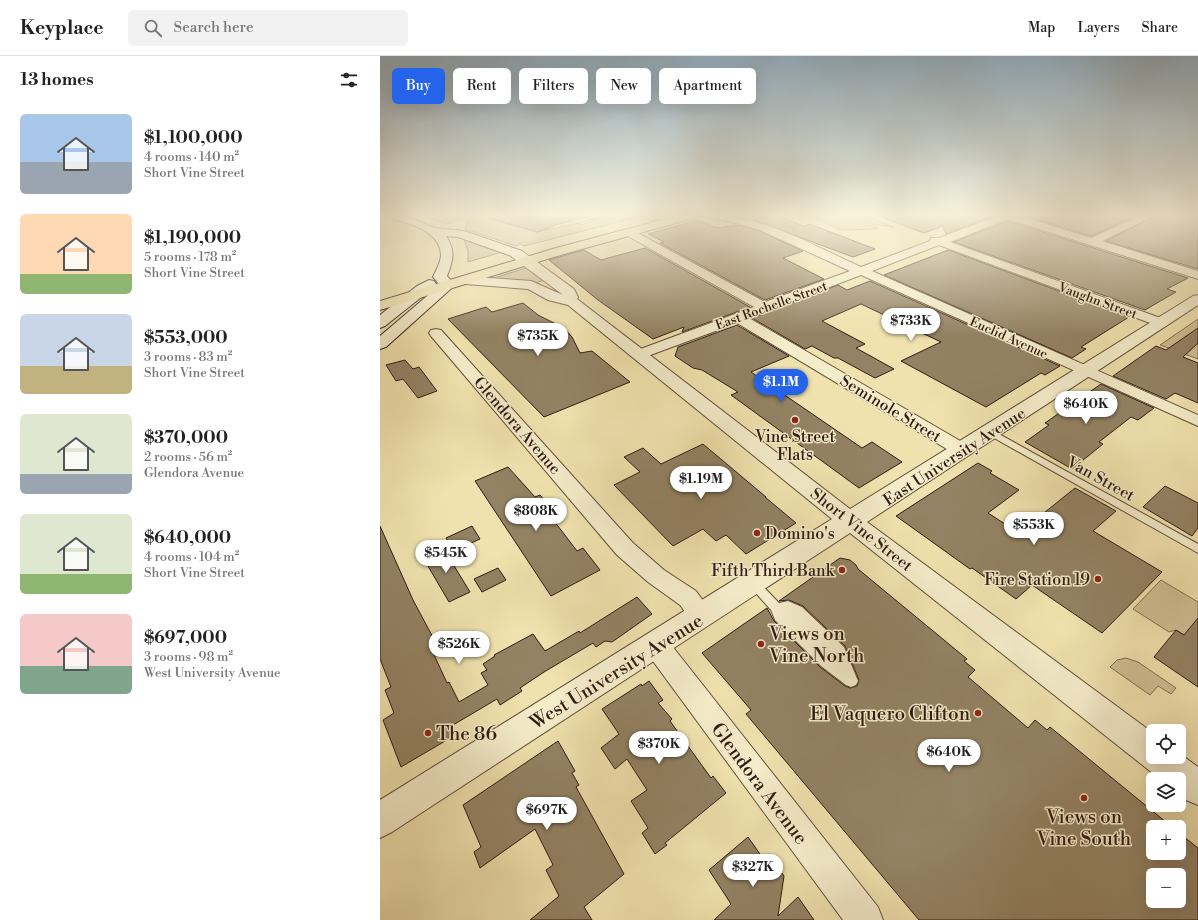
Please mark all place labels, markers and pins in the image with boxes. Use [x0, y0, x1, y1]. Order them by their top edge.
pin: $733K [883, 308, 939, 342]
pin: $735K [510, 323, 566, 357]
pin: $1.1M [753, 369, 809, 403]
pin: $640K [1058, 391, 1114, 425]
marker: Vine Street Flats [790, 415, 800, 425]
place label: Vine Street Flats [754, 427, 835, 465]
pin: $1.19M [668, 466, 734, 500]
pin: $808K [508, 498, 564, 532]
pin: $553K [1006, 512, 1062, 546]
place label: Domino's [765, 524, 835, 544]
marker: Domino's [752, 528, 762, 538]
pin: $545K [418, 540, 474, 574]
place label: Fifth Third Bank [711, 561, 836, 581]
marker: Fifth Third Bank [837, 565, 847, 575]
place label: Fire Station 19 [984, 570, 1090, 590]
marker: Fire Station 19 [1093, 574, 1103, 584]
place label: Views on Vine North [768, 622, 864, 668]
pin: $526K [431, 631, 487, 665]
marker: Views on Vine North [756, 639, 766, 649]
place label: El Vaquero Clifton [810, 702, 970, 726]
marker: El Vaquero Clifton [973, 708, 983, 718]
place label: The 86 [436, 722, 497, 746]
marker: The 86 [423, 728, 433, 738]
pin: $370K [631, 731, 687, 765]
pin: $640K [921, 739, 977, 773]
marker: Views on Vine South [1079, 793, 1089, 803]
pin: $697K [519, 797, 575, 831]
place label: Views on Vine South [1036, 805, 1131, 851]
pin: $327K [725, 854, 781, 888]

